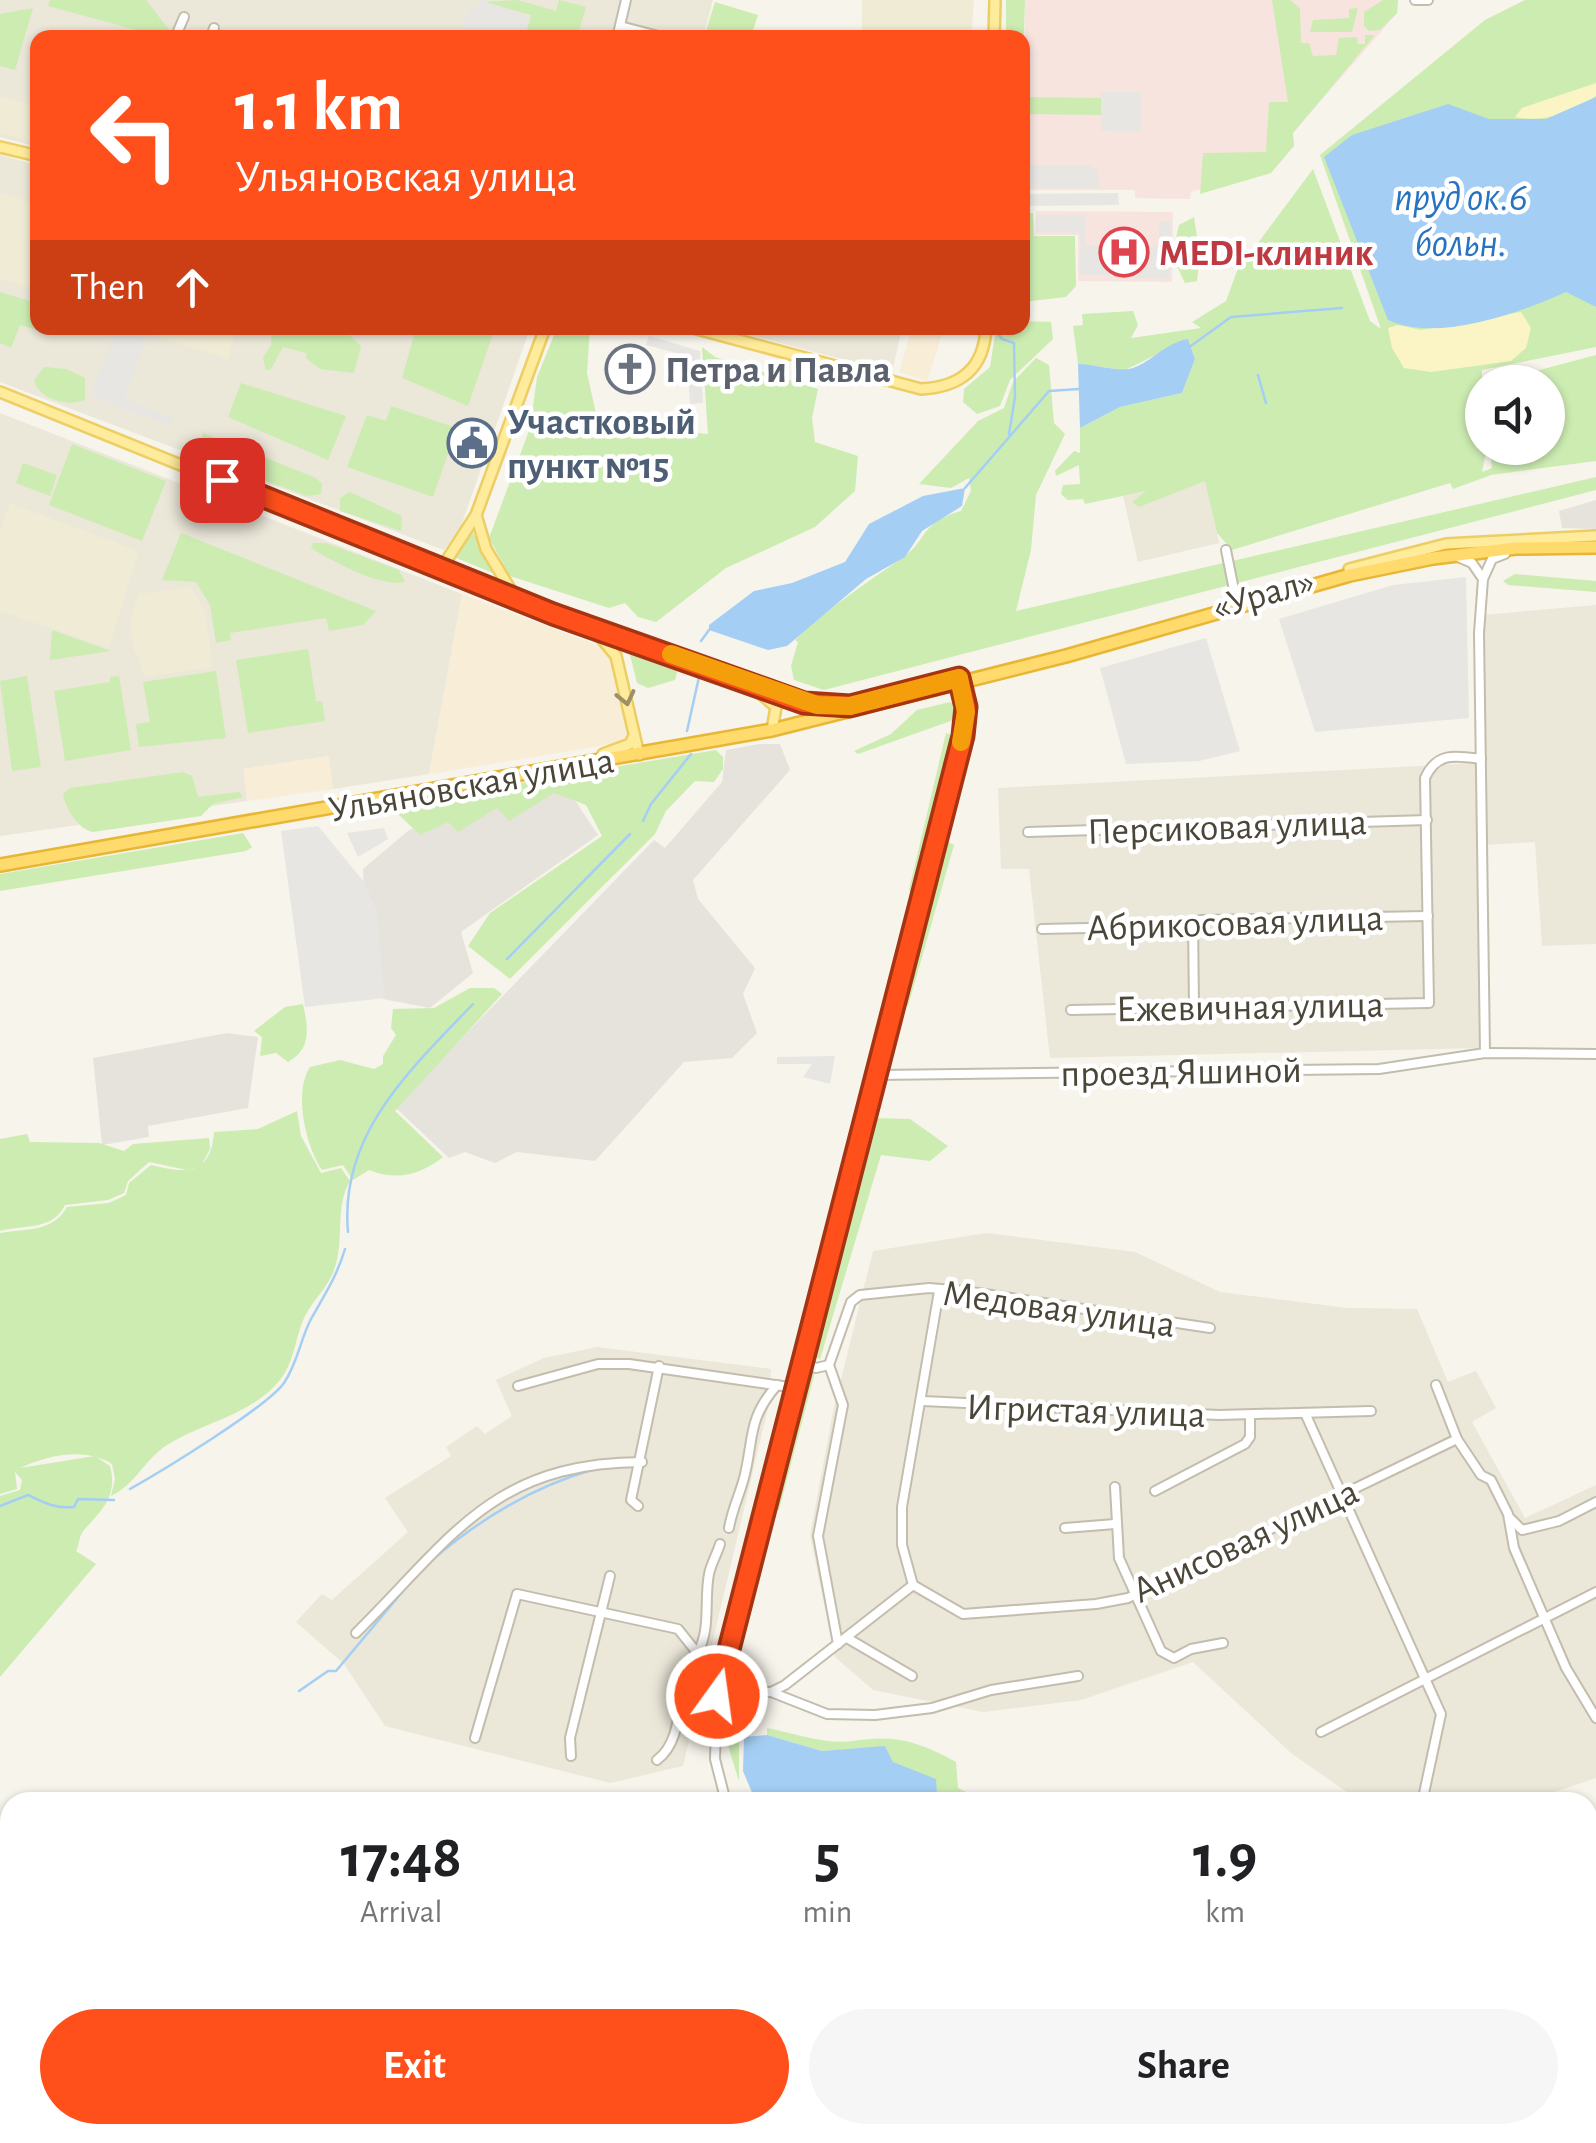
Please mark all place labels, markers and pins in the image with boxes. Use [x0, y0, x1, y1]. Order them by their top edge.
hospital icon: MEDI-клиник [1098, 226, 1150, 278]
place label: MEDI-клиник [1159, 235, 1373, 273]
church icon: Петра и Павла [604, 343, 656, 395]
place label: Петра и Павла [665, 352, 891, 390]
place label: Участковый пункт №15 [507, 404, 696, 486]
public building icon: Участковый пункт №15 [446, 417, 498, 469]
pin [180, 438, 265, 523]

